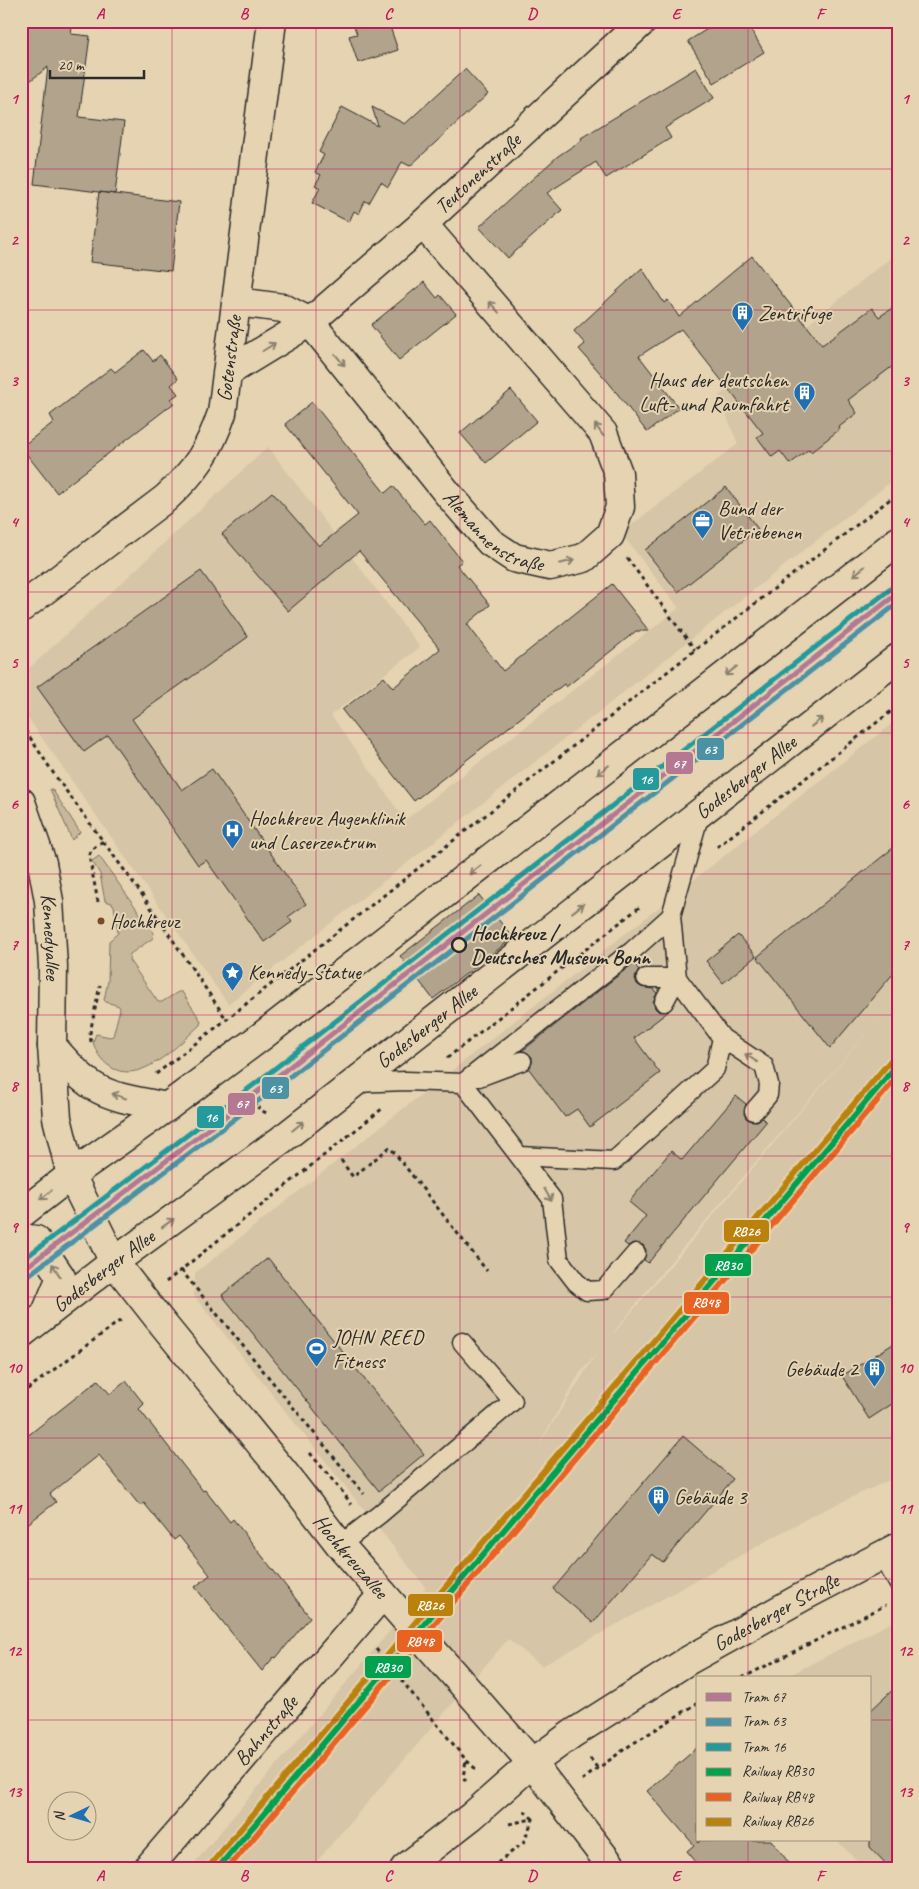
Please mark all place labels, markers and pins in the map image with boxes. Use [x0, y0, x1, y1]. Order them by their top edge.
place label: Zentrifuge [758, 300, 833, 326]
building icon: Zentrifuge [730, 301, 754, 332]
place label: Haus der deutschen Luft- und Raumfahrt [639, 367, 790, 417]
building icon: Haus der deutschen Luft- und Raumfahrt [792, 380, 816, 411]
place label: Bund der Vetriebenen [718, 495, 802, 545]
office icon: Bund der Vetriebenen [690, 508, 714, 539]
place label: Hochkreuz Augenklinik und Laserzentrum [249, 805, 406, 855]
hospital icon: Hochkreuz Augenklinik und Laserzentrum [221, 818, 245, 849]
place label: Hochkreuz [110, 909, 181, 934]
marker: Hochkreuz [96, 916, 106, 926]
place label: Hochkreuz / Deutsches Museum Bonn [471, 920, 651, 970]
marker: Hochkreuz / Deutsches Museum Bonn [451, 937, 467, 953]
place label: Kennedy-Statue [248, 959, 362, 985]
place icon: Kennedy-Statue [220, 960, 244, 991]
place label: JOHN REED Fitness [332, 1324, 425, 1374]
sports icon: JOHN REED Fitness [305, 1337, 329, 1368]
place label: Gebäude 2 [785, 1356, 860, 1382]
building icon: Gebäude 2 [862, 1357, 886, 1388]
place label: Gebäude 3 [674, 1484, 748, 1510]
building icon: Gebäude 3 [646, 1485, 670, 1516]

